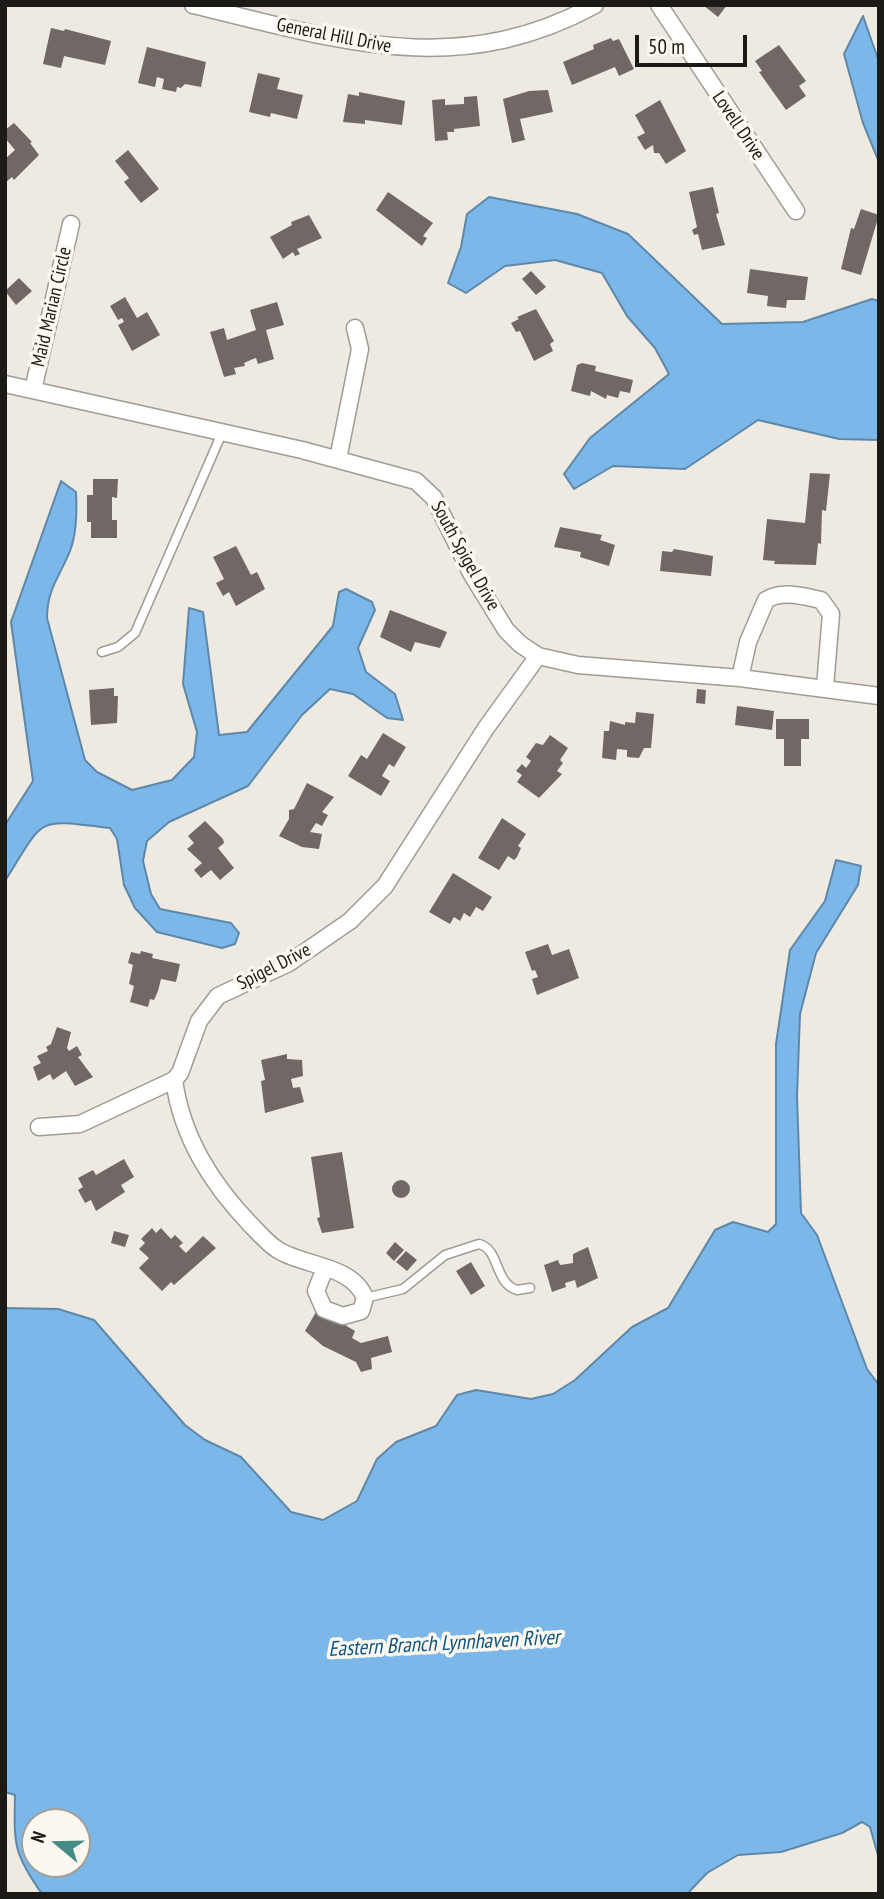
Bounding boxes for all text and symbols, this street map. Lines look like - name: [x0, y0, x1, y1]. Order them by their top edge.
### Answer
- street label: General Hill Drive: [275, 14, 393, 58]
- scale bar: [639, 21, 751, 65]
- text: 50 m: [648, 33, 685, 60]
- street label: Lovell Drive: [707, 87, 769, 165]
- street label: Maid Marian Circle: [27, 245, 77, 369]
- street label: South Spigel Drive: [426, 497, 504, 615]
- street label: Spigel Drive: [233, 939, 315, 995]
- water label: Eastern Branch Lynnhaven River: [328, 1625, 560, 1663]
- north arrow: [21, 1808, 91, 1878]
- text: N: [25, 1828, 51, 1846]

